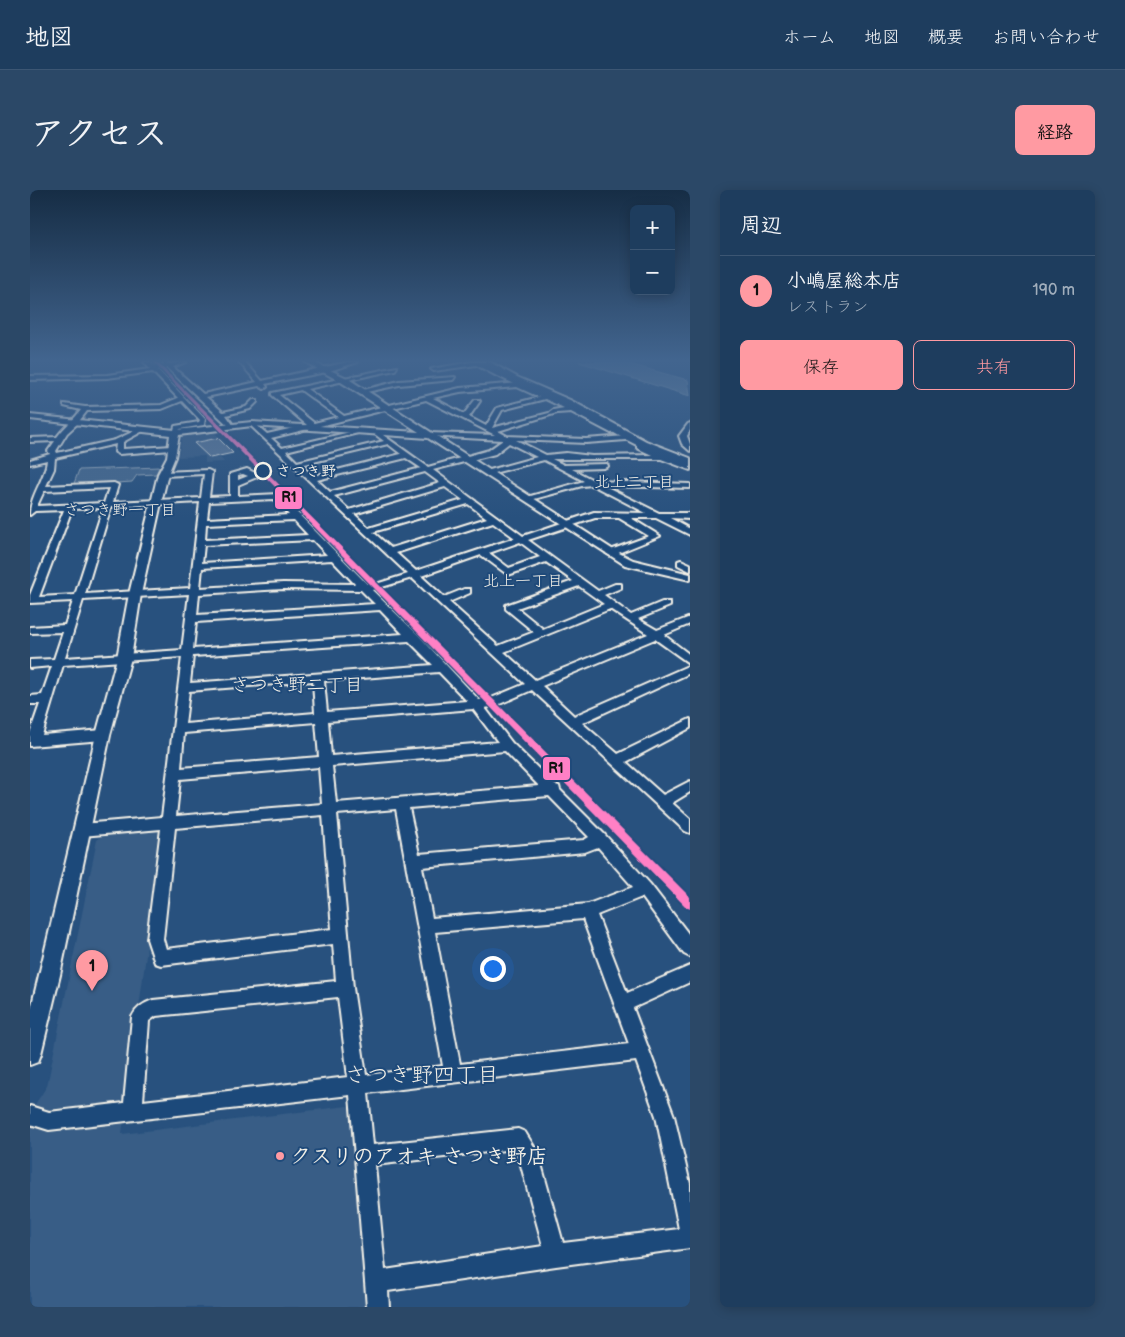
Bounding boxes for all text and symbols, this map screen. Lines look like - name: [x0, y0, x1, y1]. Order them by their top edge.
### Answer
- text: 地図: [25, 23, 73, 52]
- text: ホーム: [783, 27, 836, 48]
- text: 地図: [864, 27, 900, 48]
- text: 概要: [928, 27, 964, 48]
- text: お問い合わせ: [992, 27, 1100, 48]
- button: 経路: [1015, 105, 1095, 155]
- text: アクセス: [30, 113, 168, 156]
- map controls: [630, 205, 675, 295]
- button: +: [630, 205, 675, 250]
- text: 周辺: [740, 213, 782, 238]
- button: −: [630, 250, 675, 295]
- text: 小嶋屋総本店: [787, 270, 901, 293]
- text: 1: [753, 281, 759, 300]
- text: 190 m: [1033, 281, 1075, 300]
- text: レストラン: [787, 298, 868, 317]
- button: 保存: [740, 340, 903, 390]
- button: 共有: [913, 340, 1075, 390]
- marker: さつき野: [254, 462, 272, 480]
- place label: さつき野: [276, 462, 336, 481]
- district label: 北上二丁目: [594, 473, 674, 492]
- line badge: R1: [274, 486, 303, 510]
- text: R1: [281, 489, 297, 506]
- district label: さつき野一丁目: [64, 501, 176, 520]
- district label: 北上一丁目: [483, 572, 563, 591]
- district label: さつき野二丁目: [230, 674, 364, 697]
- line badge: R1: [542, 756, 571, 781]
- text: R1: [548, 760, 564, 777]
- pin: 1: [76, 950, 108, 991]
- your location: [480, 956, 506, 982]
- district label: さつき野四丁目: [345, 1062, 499, 1089]
- place label: クスリのアオキ さつき野店: [290, 1144, 548, 1169]
- marker: クスリのアオキ さつき野店: [274, 1150, 286, 1162]

